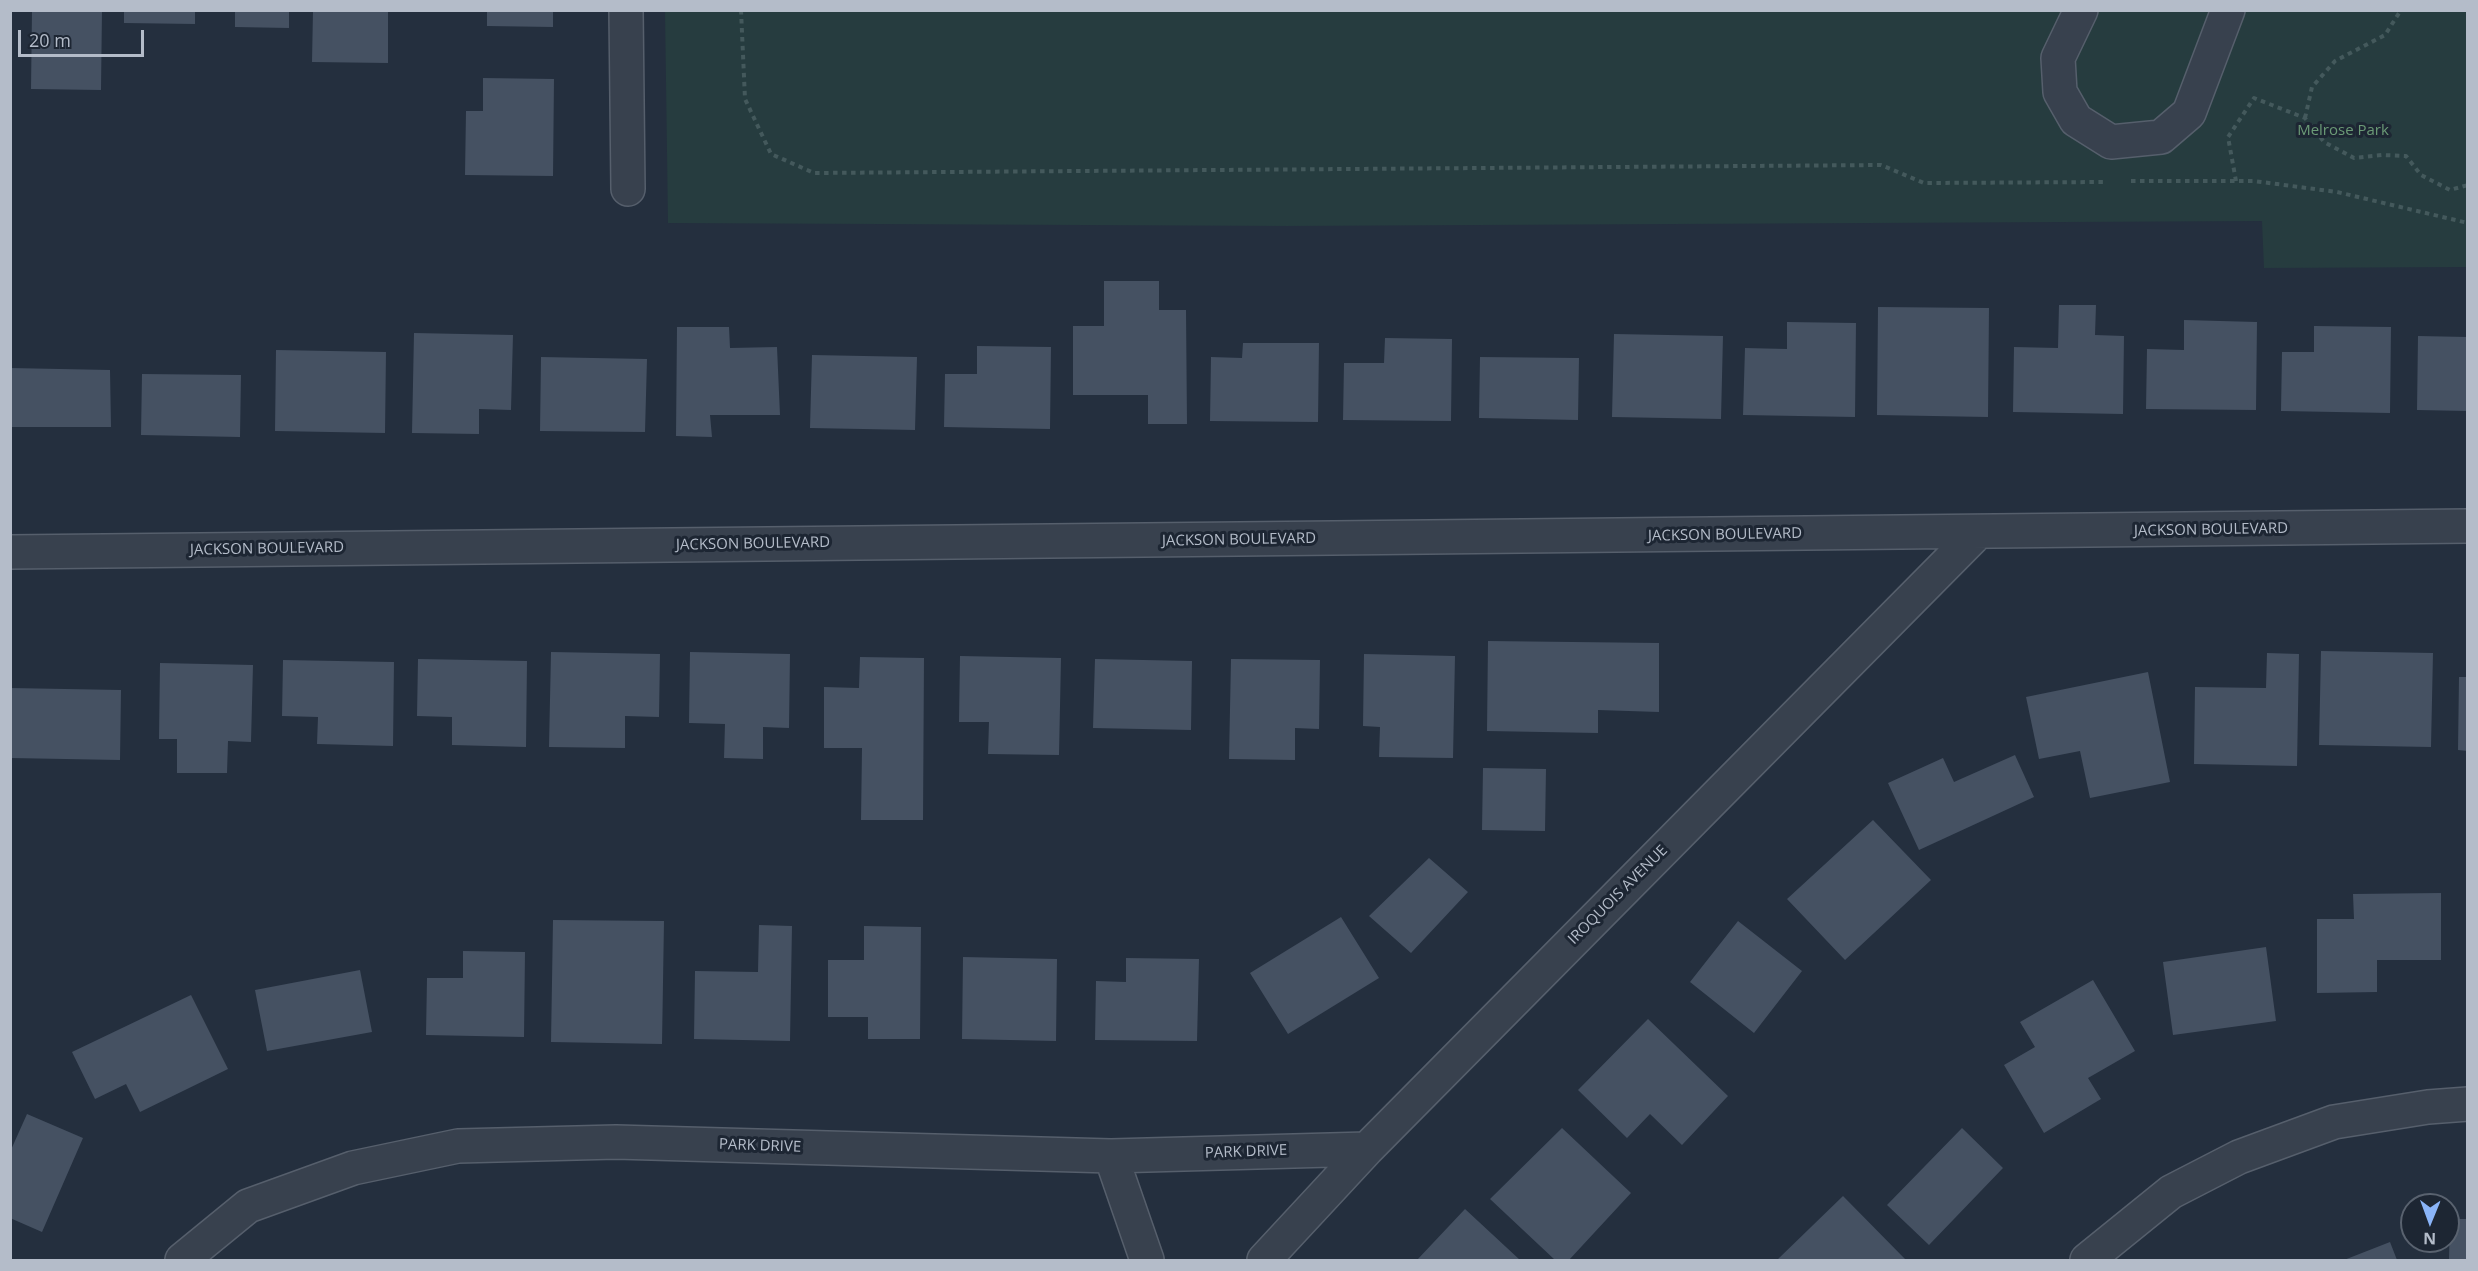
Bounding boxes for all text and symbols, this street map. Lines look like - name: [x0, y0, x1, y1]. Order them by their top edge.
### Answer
- scale bar: [21, 18, 147, 56]
- text: 20 m: [29, 28, 71, 52]
- park label: Melrose Park: [2297, 122, 2389, 140]
- street label: JACKSON BOULEVARD: [2134, 520, 2288, 540]
- street label: JACKSON BOULEVARD: [1648, 525, 1802, 545]
- street label: JACKSON BOULEVARD: [1162, 530, 1316, 550]
- street label: JACKSON BOULEVARD: [676, 534, 830, 554]
- street label: JACKSON BOULEVARD: [190, 539, 344, 559]
- street label: IROQUOIS AVENUE: [1565, 842, 1671, 948]
- street label: PARK DRIVE: [718, 1136, 802, 1156]
- street label: PARK DRIVE: [1204, 1142, 1288, 1162]
- north arrow: [2400, 1193, 2460, 1253]
- text: N: [2423, 1228, 2436, 1250]

